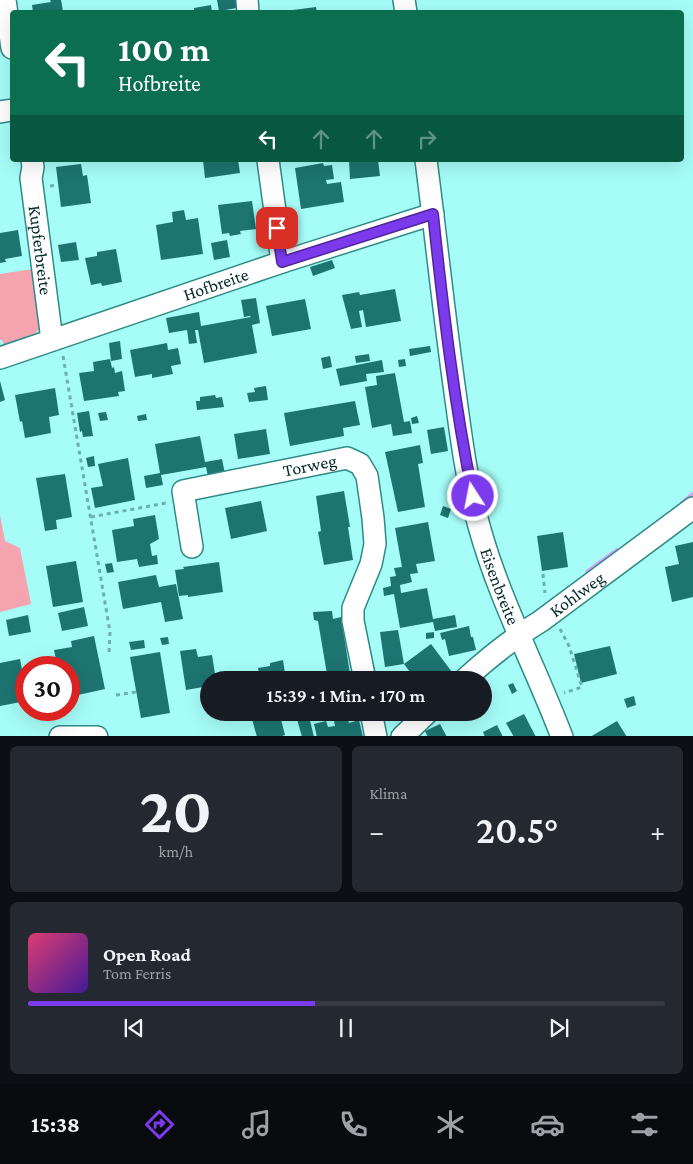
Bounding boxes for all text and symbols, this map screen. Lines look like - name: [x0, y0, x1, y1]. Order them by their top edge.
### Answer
- icon: left: [35, 30, 100, 95]
- text: 100 m: [118, 30, 210, 69]
- text: Hofbreite: [118, 71, 201, 96]
- icon: left: [254, 125, 282, 153]
- icon: ahead: [307, 125, 335, 153]
- icon: ahead: [360, 125, 388, 153]
- icon: right: [413, 125, 441, 153]
- street label: Kupferbreite: [25, 204, 56, 296]
- pin: [256, 207, 298, 249]
- icon: arrive: [263, 214, 291, 242]
- street label: Hofbreite: [181, 264, 251, 305]
- street label: Torweg: [281, 450, 339, 481]
- position arrow: [446, 469, 498, 521]
- street label: Eisenbreite: [476, 545, 524, 628]
- street label: Kohlweg: [546, 567, 609, 621]
- speed limit sign: 30: [15, 656, 80, 721]
- text: 15:39 · 1 Min. · 170 m: [267, 685, 425, 706]
- text: 20: [139, 774, 212, 846]
- text: Klima: [370, 785, 407, 802]
- text: 20.5°: [476, 809, 558, 851]
- text: −: [370, 816, 384, 847]
- text: +: [650, 816, 665, 847]
- text: km/h: [159, 843, 193, 860]
- text: Open Road: [103, 944, 191, 965]
- text: Tom Ferris: [103, 965, 171, 982]
- icon: previous: [120, 1014, 148, 1042]
- icon: pause: [332, 1014, 360, 1042]
- icon: next: [545, 1014, 573, 1042]
- icon: directions: [142, 1107, 177, 1142]
- icon: music: [239, 1107, 274, 1142]
- icon: phone: [336, 1107, 371, 1142]
- icon: climate: [433, 1107, 468, 1142]
- icon: car: [530, 1107, 565, 1142]
- icon: filters: [627, 1107, 662, 1142]
- text: 15:38: [31, 1112, 80, 1137]

